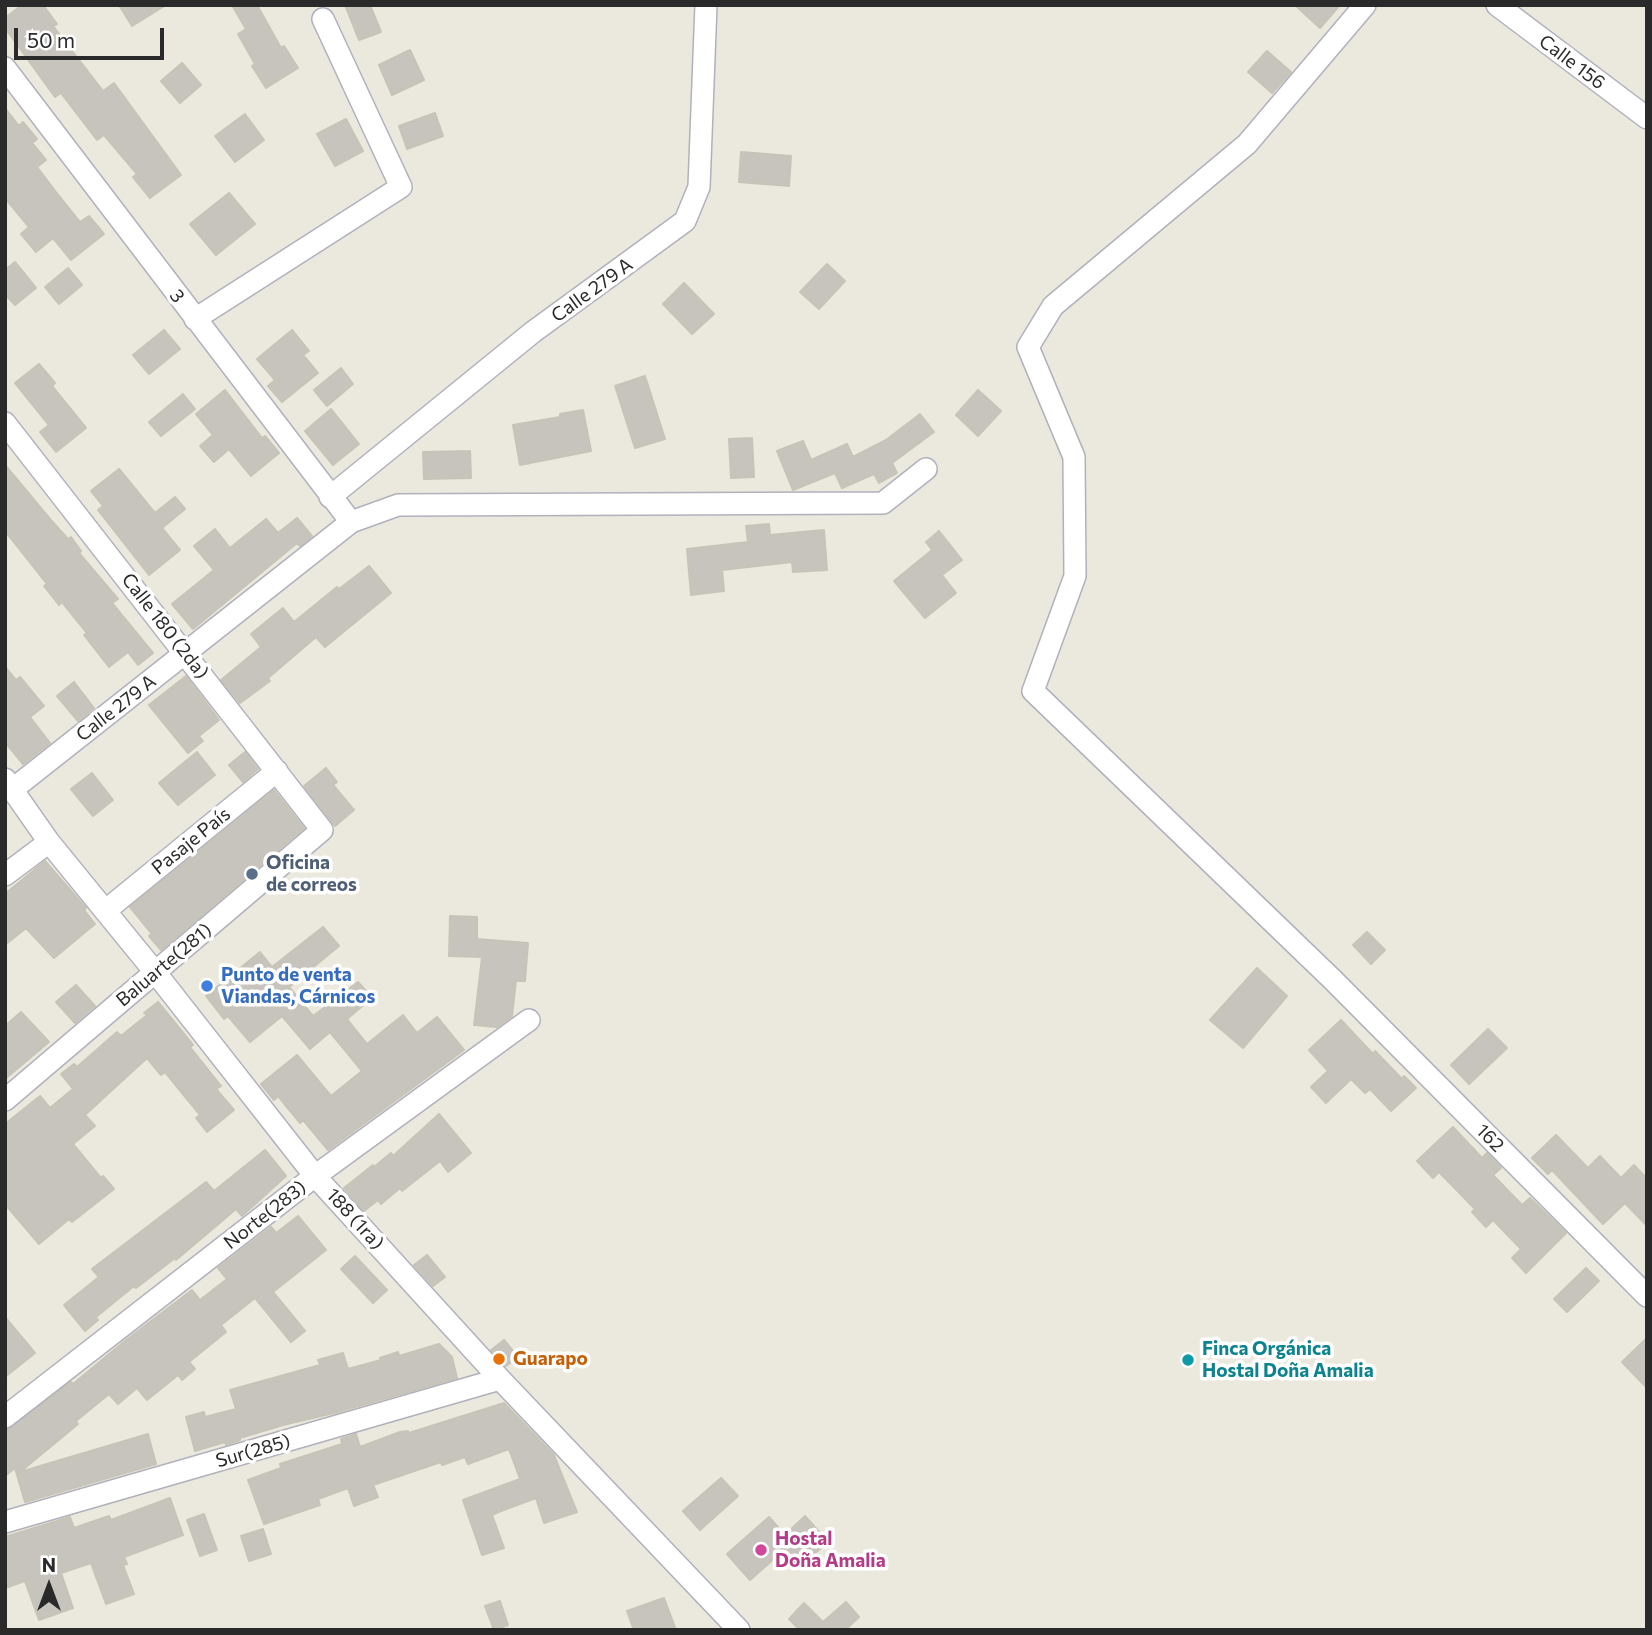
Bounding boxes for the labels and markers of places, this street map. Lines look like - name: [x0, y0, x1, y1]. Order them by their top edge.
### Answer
- place label: Oficina de correos: [266, 852, 357, 896]
- marker: Oficina de correos: [244, 866, 260, 882]
- place label: Punto de venta Viandas, Cárnicos: [221, 964, 375, 1008]
- marker: Punto de venta Viandas, Cárnicos: [199, 978, 215, 994]
- place label: Finca Orgánica Hostal Doña Amalia: [1202, 1338, 1374, 1382]
- place label: Guarapo: [513, 1348, 588, 1370]
- marker: Guarapo: [491, 1351, 507, 1367]
- marker: Finca Orgánica Hostal Doña Amalia: [1180, 1352, 1196, 1368]
- place label: Hostal Doña Amalia: [775, 1528, 886, 1572]
- marker: Hostal Doña Amalia: [753, 1542, 769, 1558]

